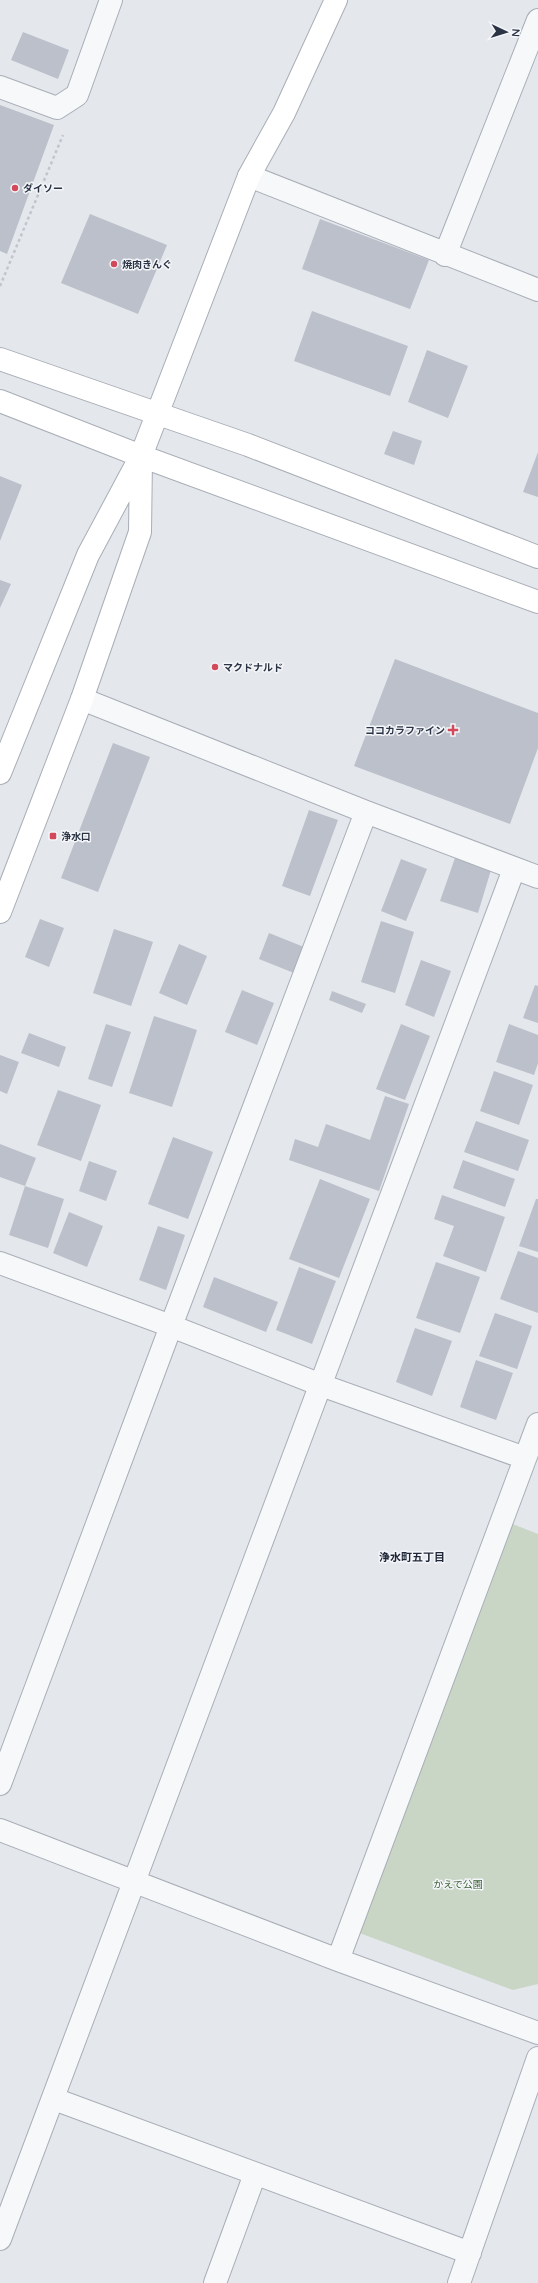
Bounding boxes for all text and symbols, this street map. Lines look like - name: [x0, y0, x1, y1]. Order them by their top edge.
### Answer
- north arrow: [486, 12, 526, 52]
- text: N: [509, 28, 523, 37]
- place label: ダイソー: [23, 182, 63, 195]
- marker: ダイソー: [10, 183, 20, 193]
- place label: 焼肉きんぐ: [122, 258, 172, 271]
- marker: 焼肉きんぐ: [109, 259, 119, 269]
- place label: マクドナルド: [223, 661, 283, 674]
- marker: マクドナルド: [210, 662, 220, 672]
- place label: ココカラファイン: [365, 724, 445, 737]
- marker: ココカラファイン: [448, 725, 458, 735]
- place label: 浄水口: [61, 830, 91, 843]
- marker: 浄水口: [48, 831, 58, 841]
- district label: 浄水町五丁目: [379, 1550, 445, 1564]
- park label: かえで公園: [433, 1878, 483, 1891]

